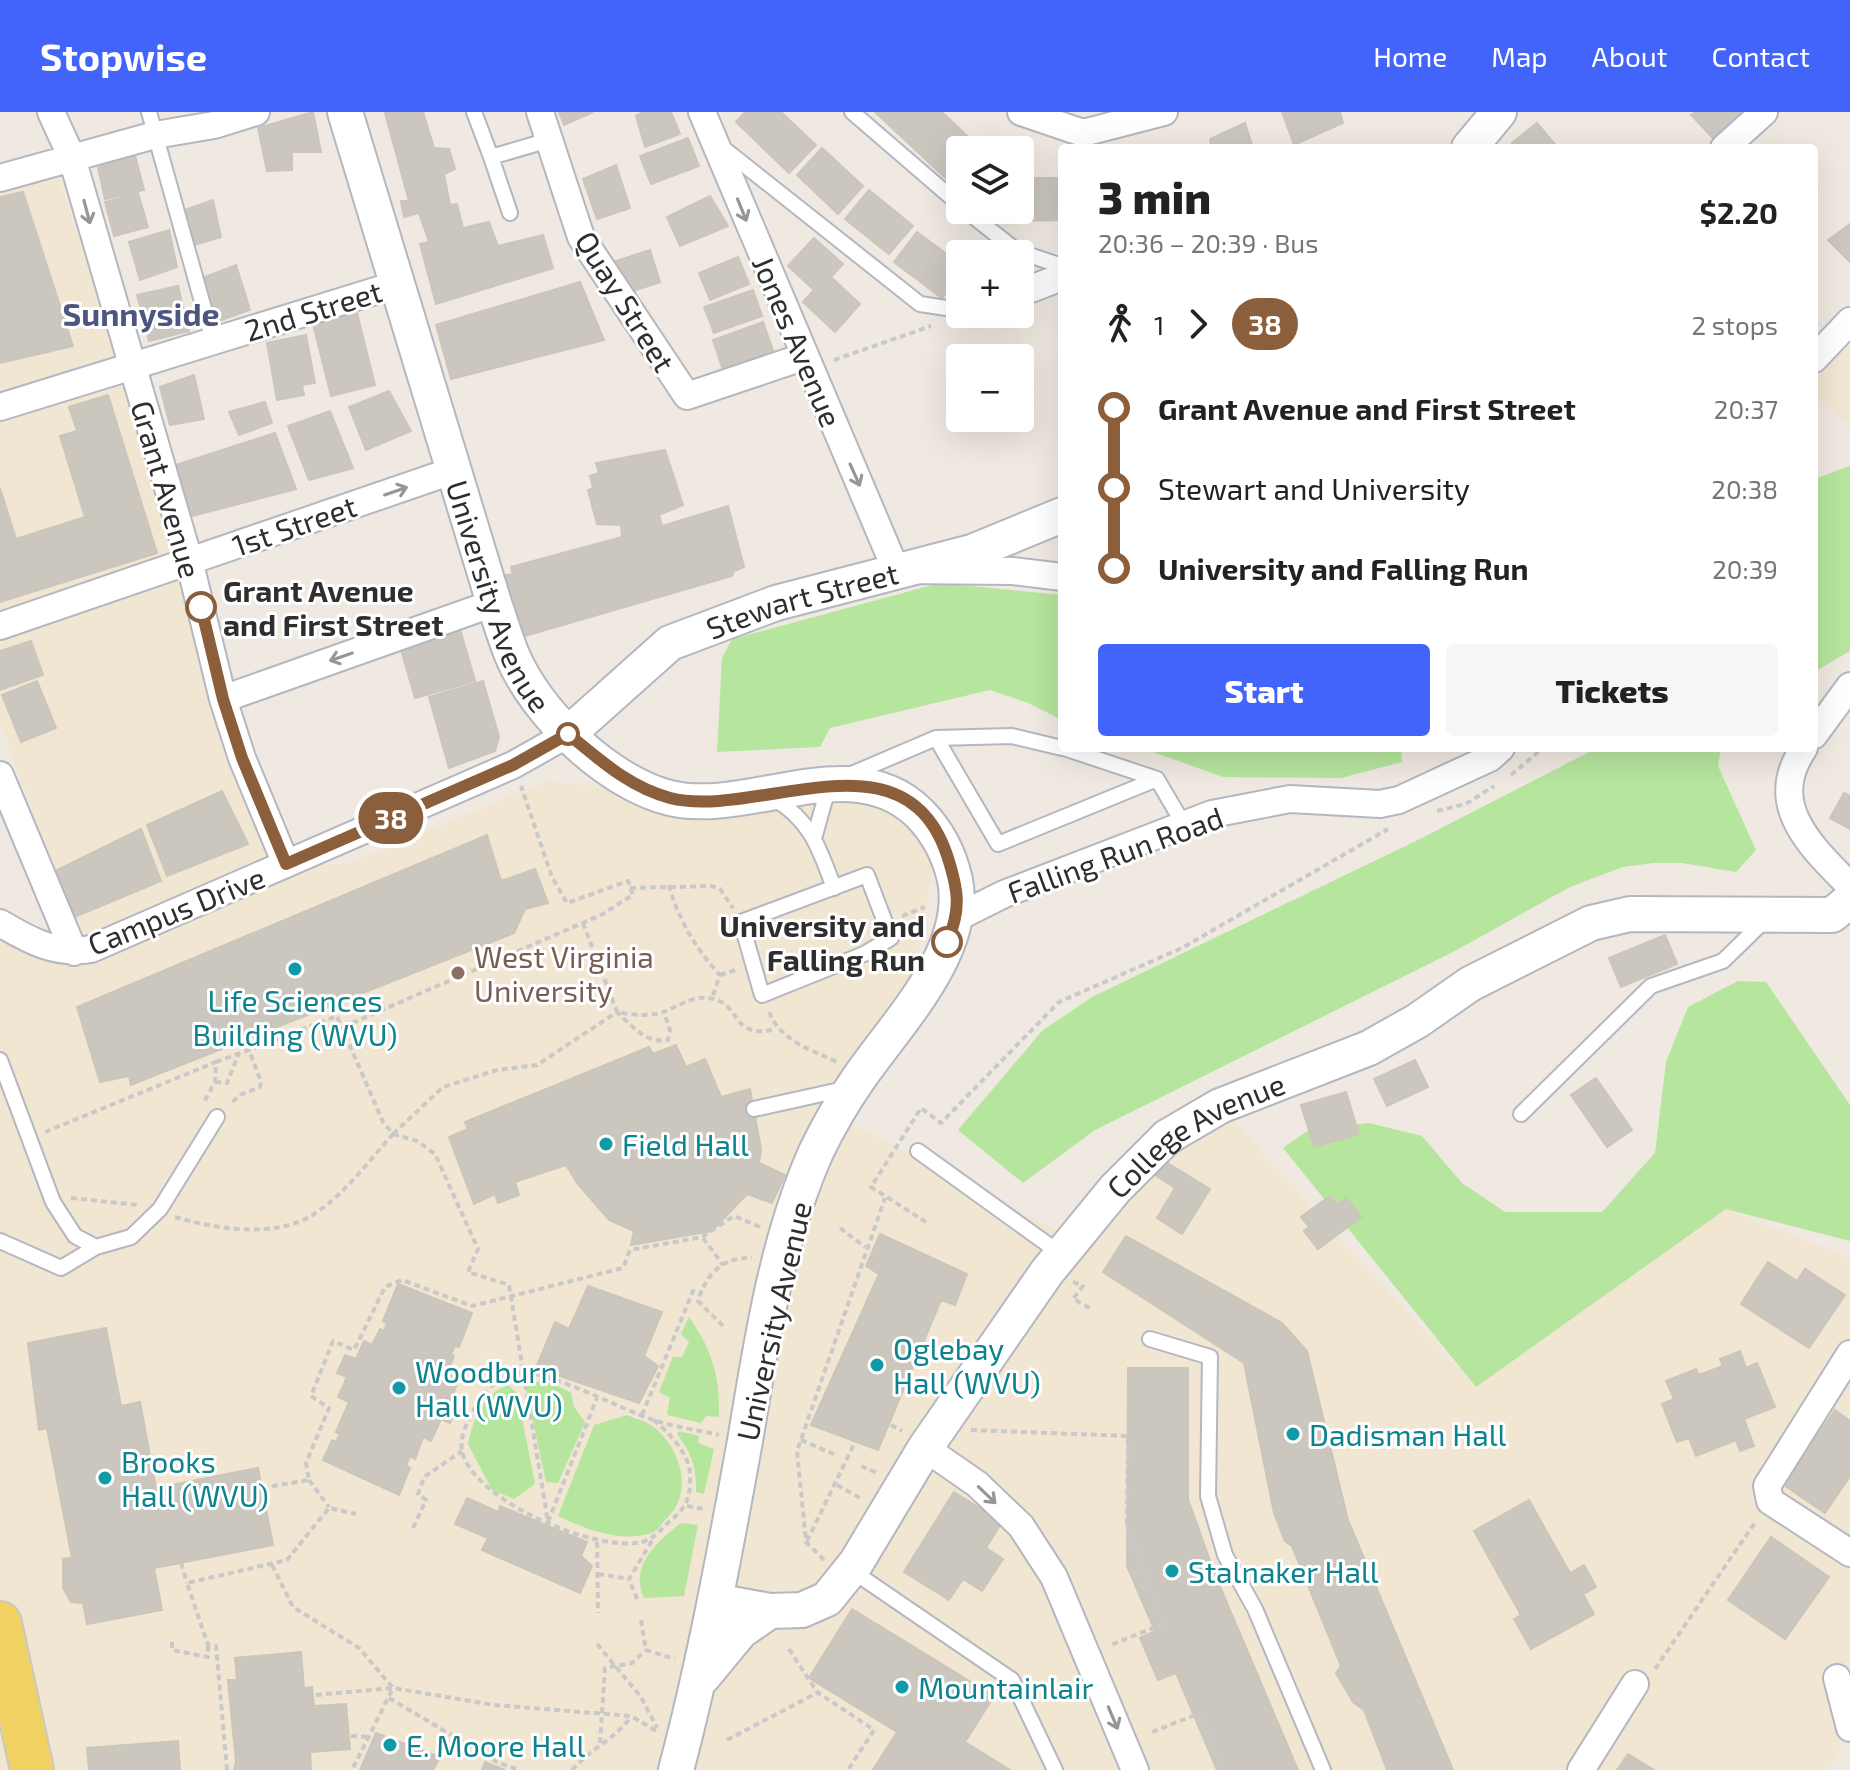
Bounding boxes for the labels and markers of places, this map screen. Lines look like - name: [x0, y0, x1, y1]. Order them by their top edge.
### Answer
- place label: Grant Avenue and First Street: [223, 572, 444, 642]
- marker: Grant Avenue and First Street: [186, 592, 216, 622]
- unlabelled marker: [557, 723, 579, 745]
- place label: University and Falling Run: [719, 907, 925, 977]
- marker: University and Falling Run: [932, 927, 962, 957]
- place label: West Virginia University: [474, 938, 654, 1008]
- marker: Life Sciences Building (WVU): [286, 960, 304, 978]
- marker: West Virginia University: [449, 964, 467, 982]
- place label: Life Sciences Building (WVU): [192, 982, 398, 1052]
- place label: Field Hall: [622, 1126, 749, 1162]
- marker: Field Hall: [597, 1135, 615, 1153]
- place label: Oglebay Hall (WVU): [893, 1330, 1041, 1400]
- place label: Woodburn Hall (WVU): [415, 1353, 563, 1423]
- marker: Oglebay Hall (WVU): [868, 1356, 886, 1374]
- marker: Woodburn Hall (WVU): [390, 1379, 408, 1397]
- place label: Dadisman Hall: [1309, 1416, 1507, 1452]
- marker: Dadisman Hall: [1284, 1425, 1302, 1443]
- place label: Brooks Hall (WVU): [121, 1443, 269, 1513]
- marker: Brooks Hall (WVU): [96, 1469, 114, 1487]
- place label: Stalnaker Hall: [1188, 1553, 1379, 1589]
- marker: Stalnaker Hall: [1163, 1562, 1181, 1580]
- place label: Mountainlair: [918, 1669, 1094, 1705]
- marker: Mountainlair: [893, 1678, 911, 1696]
- place label: E. Moore Hall: [406, 1727, 586, 1763]
- marker: E. Moore Hall: [381, 1736, 399, 1754]

